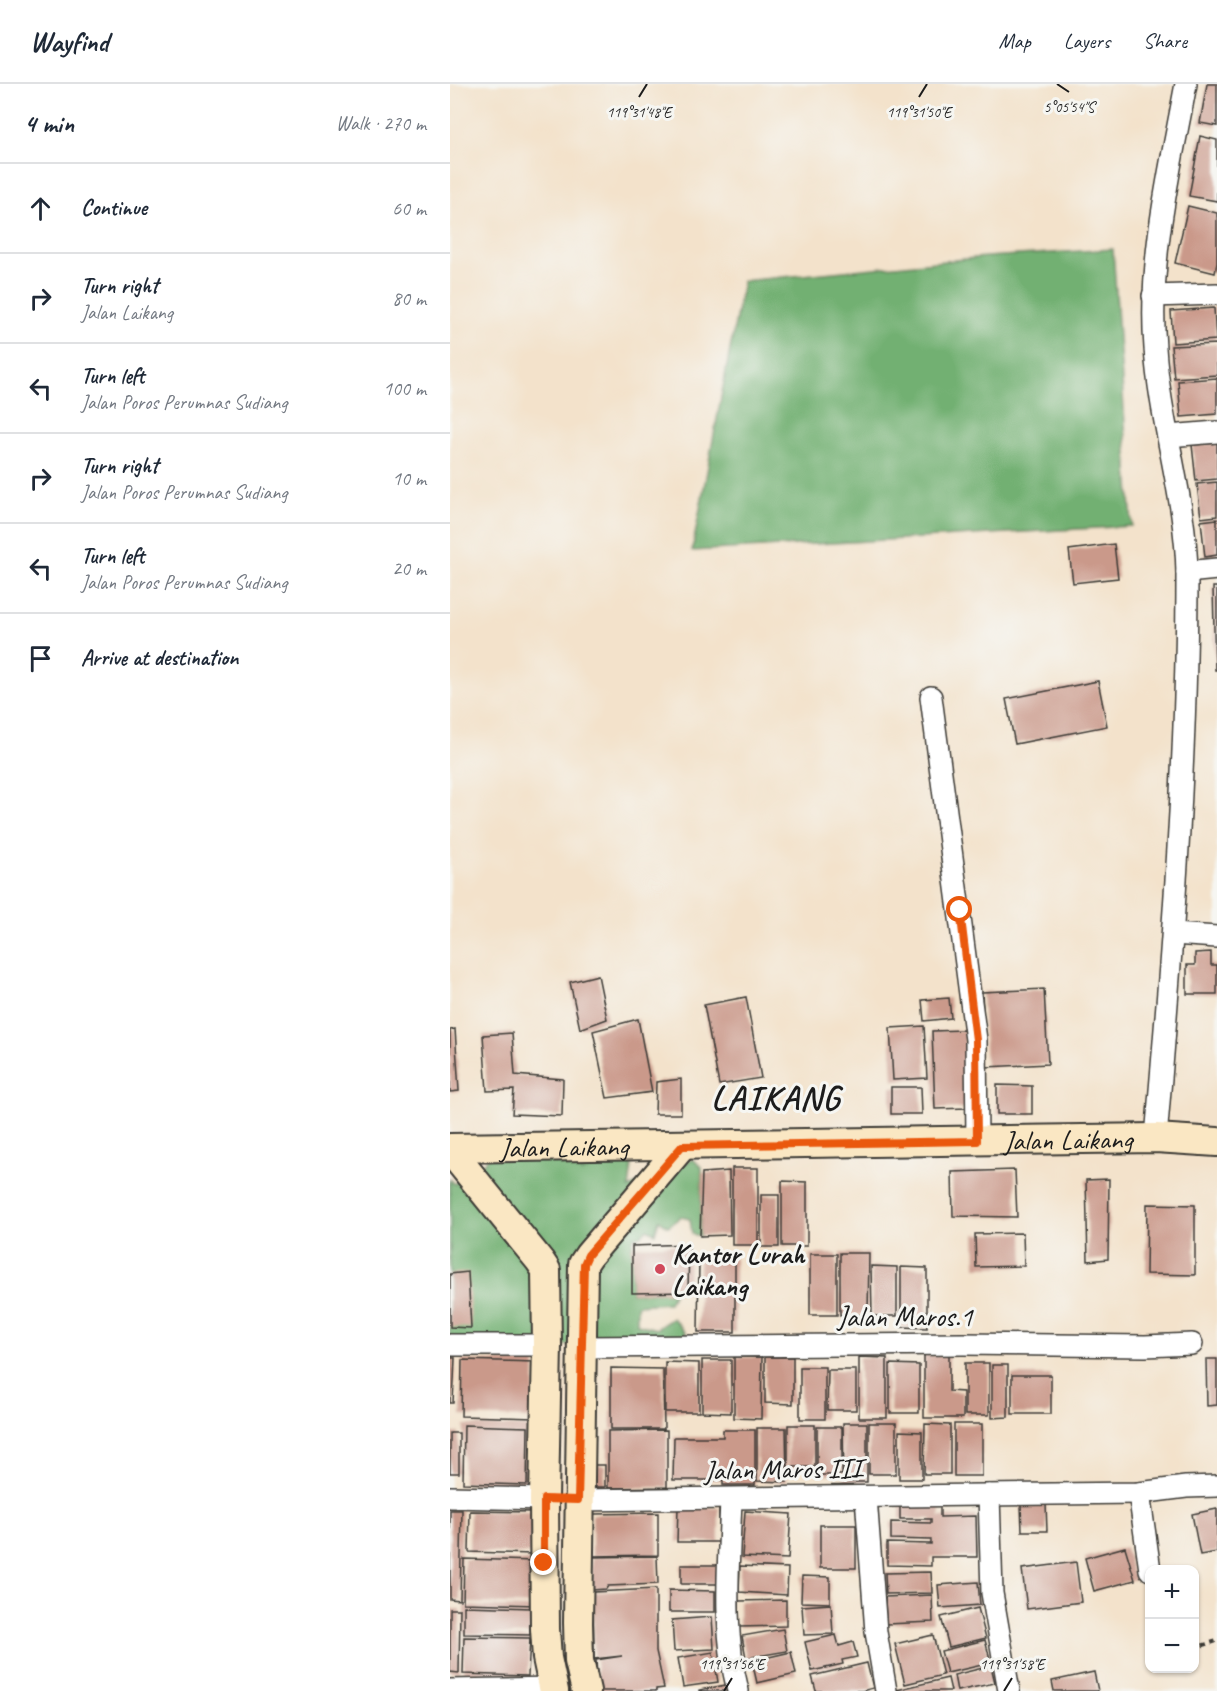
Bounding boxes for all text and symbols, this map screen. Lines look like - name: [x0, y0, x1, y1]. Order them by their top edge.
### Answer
- text: Wayfind: [30, 24, 109, 59]
- text: Map: [998, 28, 1031, 54]
- text: Layers: [1064, 28, 1110, 54]
- text: Share: [1143, 28, 1187, 54]
- text: 5°05'54"S: [1044, 98, 1097, 117]
- text: 119°31'48"E: [607, 103, 673, 122]
- text: 119°31'50"E: [887, 103, 953, 122]
- text: 4 min: [24, 107, 74, 140]
- text: Walk · 270 m: [336, 111, 426, 136]
- icon: ahead: [24, 192, 57, 225]
- text: Continue: [81, 194, 147, 222]
- text: 60 m: [392, 196, 426, 221]
- text: Turn right: [81, 272, 158, 300]
- icon: right: [24, 282, 57, 315]
- text: 80 m: [392, 286, 426, 311]
- text: Jalan Laikang: [81, 300, 173, 325]
- text: Turn left: [81, 362, 145, 390]
- icon: left: [24, 372, 57, 405]
- text: 100 m: [383, 376, 426, 401]
- text: Jalan Poros Perumnas Sudiang: [81, 390, 287, 415]
- text: Turn right: [81, 452, 158, 480]
- icon: right: [24, 462, 57, 495]
- text: 10 m: [392, 466, 426, 491]
- text: Jalan Poros Perumnas Sudiang: [81, 480, 287, 505]
- text: Turn left: [81, 542, 145, 570]
- icon: left: [24, 552, 57, 585]
- text: 20 m: [392, 556, 426, 581]
- text: Jalan Poros Perumnas Sudiang: [81, 570, 287, 595]
- icon: arrive: [24, 642, 57, 675]
- text: Arrive at destination: [81, 644, 238, 672]
- route start: [946, 896, 972, 922]
- district label: LAIKANG: [711, 1076, 843, 1119]
- street label: Jalan Laikang: [1001, 1121, 1135, 1158]
- street label: Jalan Laikang: [497, 1128, 631, 1165]
- place label: Kantor Lurah Laikang: [672, 1236, 805, 1303]
- marker: Kantor Lurah Laikang: [653, 1262, 667, 1276]
- street label: Jalan Maros.1: [835, 1299, 974, 1334]
- street label: Jalan Maros III: [702, 1450, 868, 1488]
- route end: [530, 1549, 556, 1575]
- map controls: [1145, 1565, 1199, 1673]
- button: +: [1145, 1565, 1199, 1619]
- button: −: [1145, 1619, 1199, 1673]
- text: 119°31'56"E: [700, 1655, 766, 1674]
- text: 119°31'58"E: [980, 1655, 1046, 1674]

